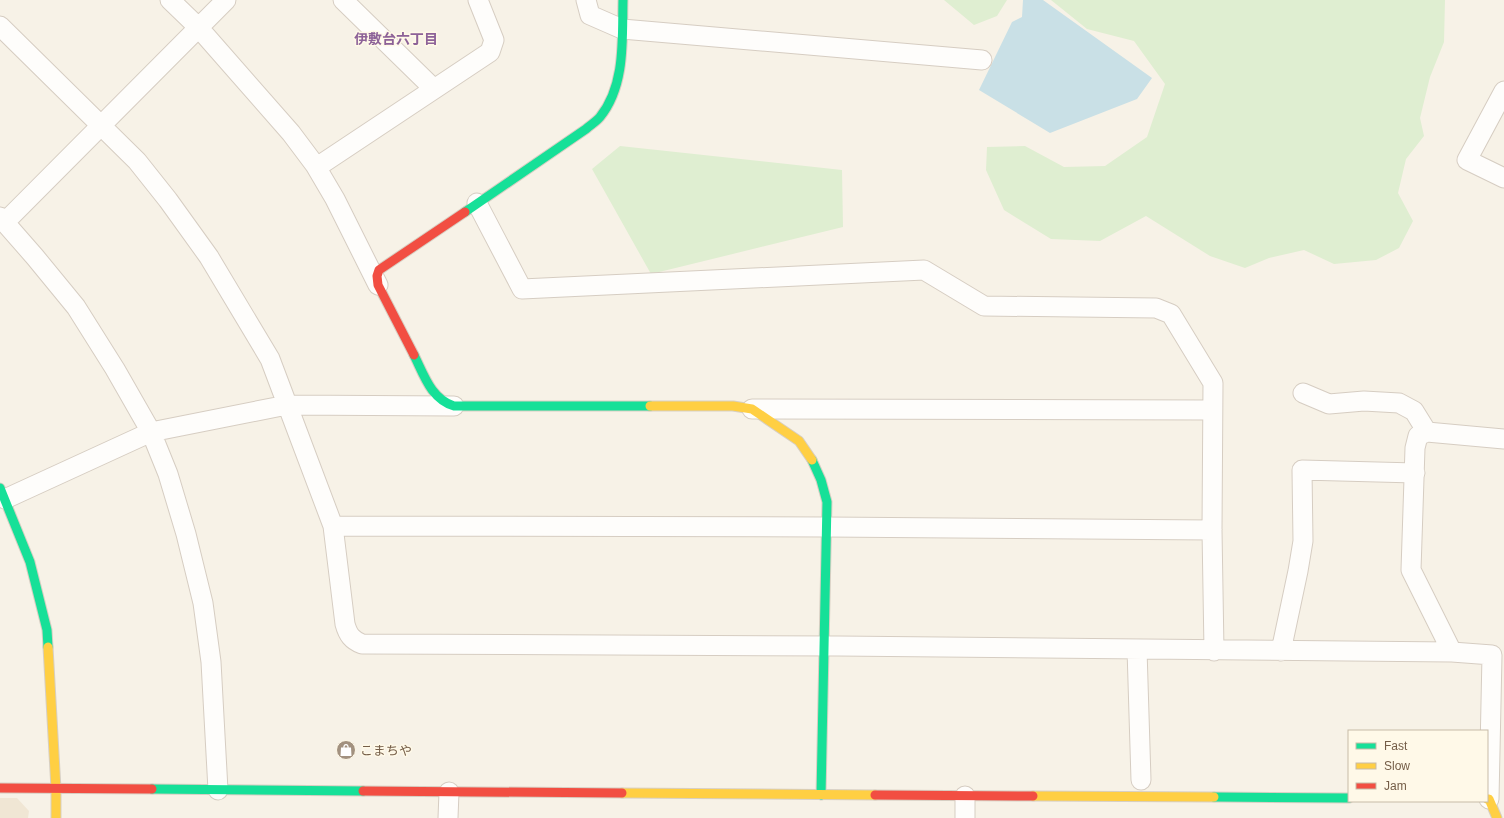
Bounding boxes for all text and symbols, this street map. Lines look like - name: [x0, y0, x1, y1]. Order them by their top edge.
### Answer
- district label: 伊敷台六丁目: [354, 31, 438, 47]
- legend: [1348, 730, 1488, 802]
- shop icon: こまちや: [335, 739, 357, 761]
- text: Fast: [1384, 739, 1408, 753]
- place label: こまちや: [360, 743, 412, 758]
- text: Slow: [1384, 759, 1410, 773]
- text: Jam: [1384, 779, 1407, 793]

